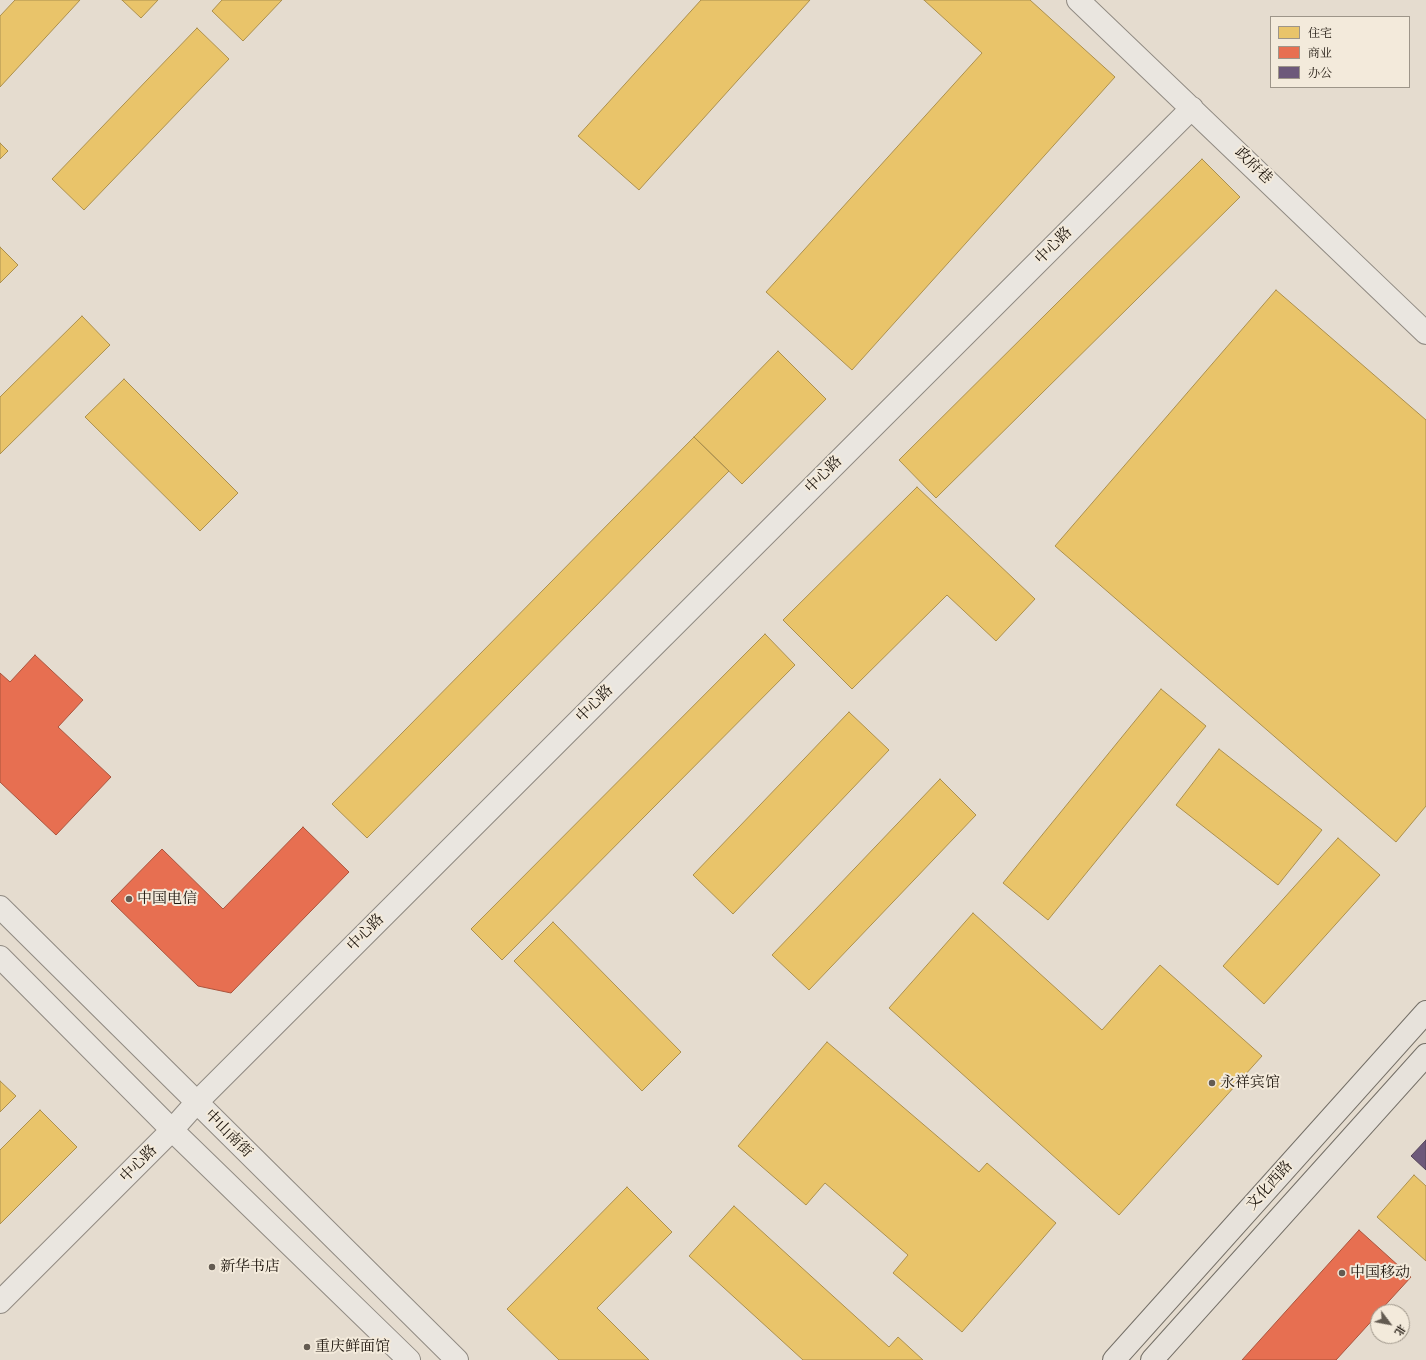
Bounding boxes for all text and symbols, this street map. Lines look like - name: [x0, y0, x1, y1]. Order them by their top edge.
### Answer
- legend: [1270, 16, 1410, 88]
- text: 住宅: [1308, 26, 1332, 41]
- text: 商业: [1308, 46, 1332, 61]
- text: 办公: [1308, 66, 1332, 81]
- street label: 政府巷: [1231, 144, 1275, 188]
- street label: 中心路: [1032, 224, 1076, 268]
- street label: 中心路: [802, 453, 846, 497]
- street label: 中心路: [573, 682, 617, 726]
- place label: 中国电信: [137, 890, 197, 908]
- marker: 中国电信: [124, 894, 134, 904]
- street label: 中心路: [344, 911, 388, 955]
- place label: 永祥宾馆: [1220, 1074, 1280, 1092]
- marker: 永祥宾馆: [1207, 1078, 1217, 1088]
- street label: 中山南街: [200, 1106, 256, 1162]
- street label: 中心路: [117, 1142, 161, 1186]
- street label: 文化西路: [1243, 1158, 1297, 1214]
- place label: 新华书店: [220, 1258, 280, 1276]
- marker: 新华书店: [207, 1262, 217, 1272]
- place label: 中国移动: [1350, 1264, 1410, 1282]
- marker: 中国移动: [1337, 1268, 1347, 1278]
- north arrow: [1370, 1304, 1410, 1344]
- text: 北: [1390, 1321, 1408, 1338]
- place label: 重庆鲜面馆: [315, 1338, 390, 1356]
- marker: 重庆鲜面馆: [302, 1342, 312, 1352]

